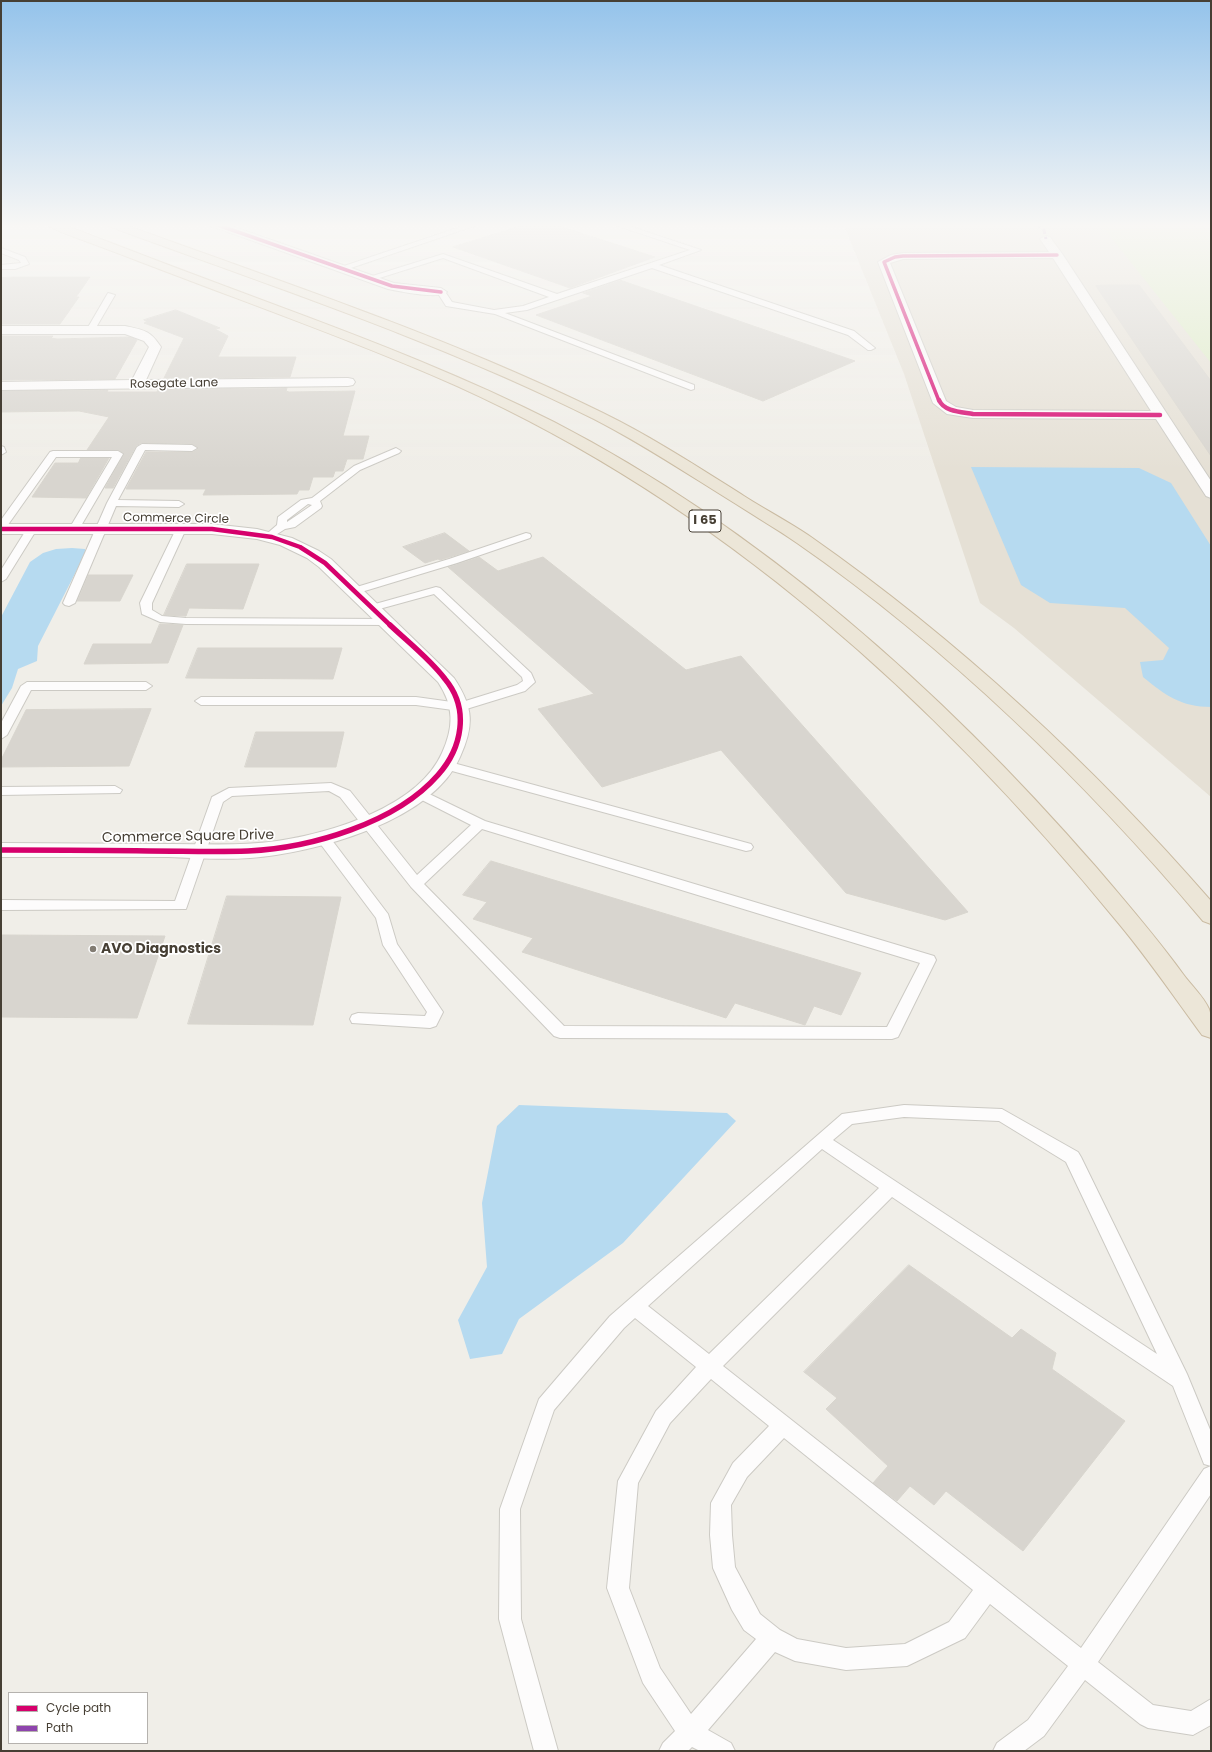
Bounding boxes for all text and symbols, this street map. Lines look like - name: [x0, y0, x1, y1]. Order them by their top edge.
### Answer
- street label: Rosegate Lane: [130, 376, 218, 392]
- road number: I 65: [689, 510, 721, 532]
- street label: Commerce Circle: [123, 511, 229, 527]
- street label: Commerce Square Drive: [102, 827, 274, 847]
- place label: AVO Diagnostics: [101, 941, 221, 957]
- marker: AVO Diagnostics: [88, 944, 98, 954]
- legend: [8, 1692, 148, 1744]
- text: Cycle path: [46, 1699, 111, 1716]
- text: Path: [46, 1719, 73, 1736]

